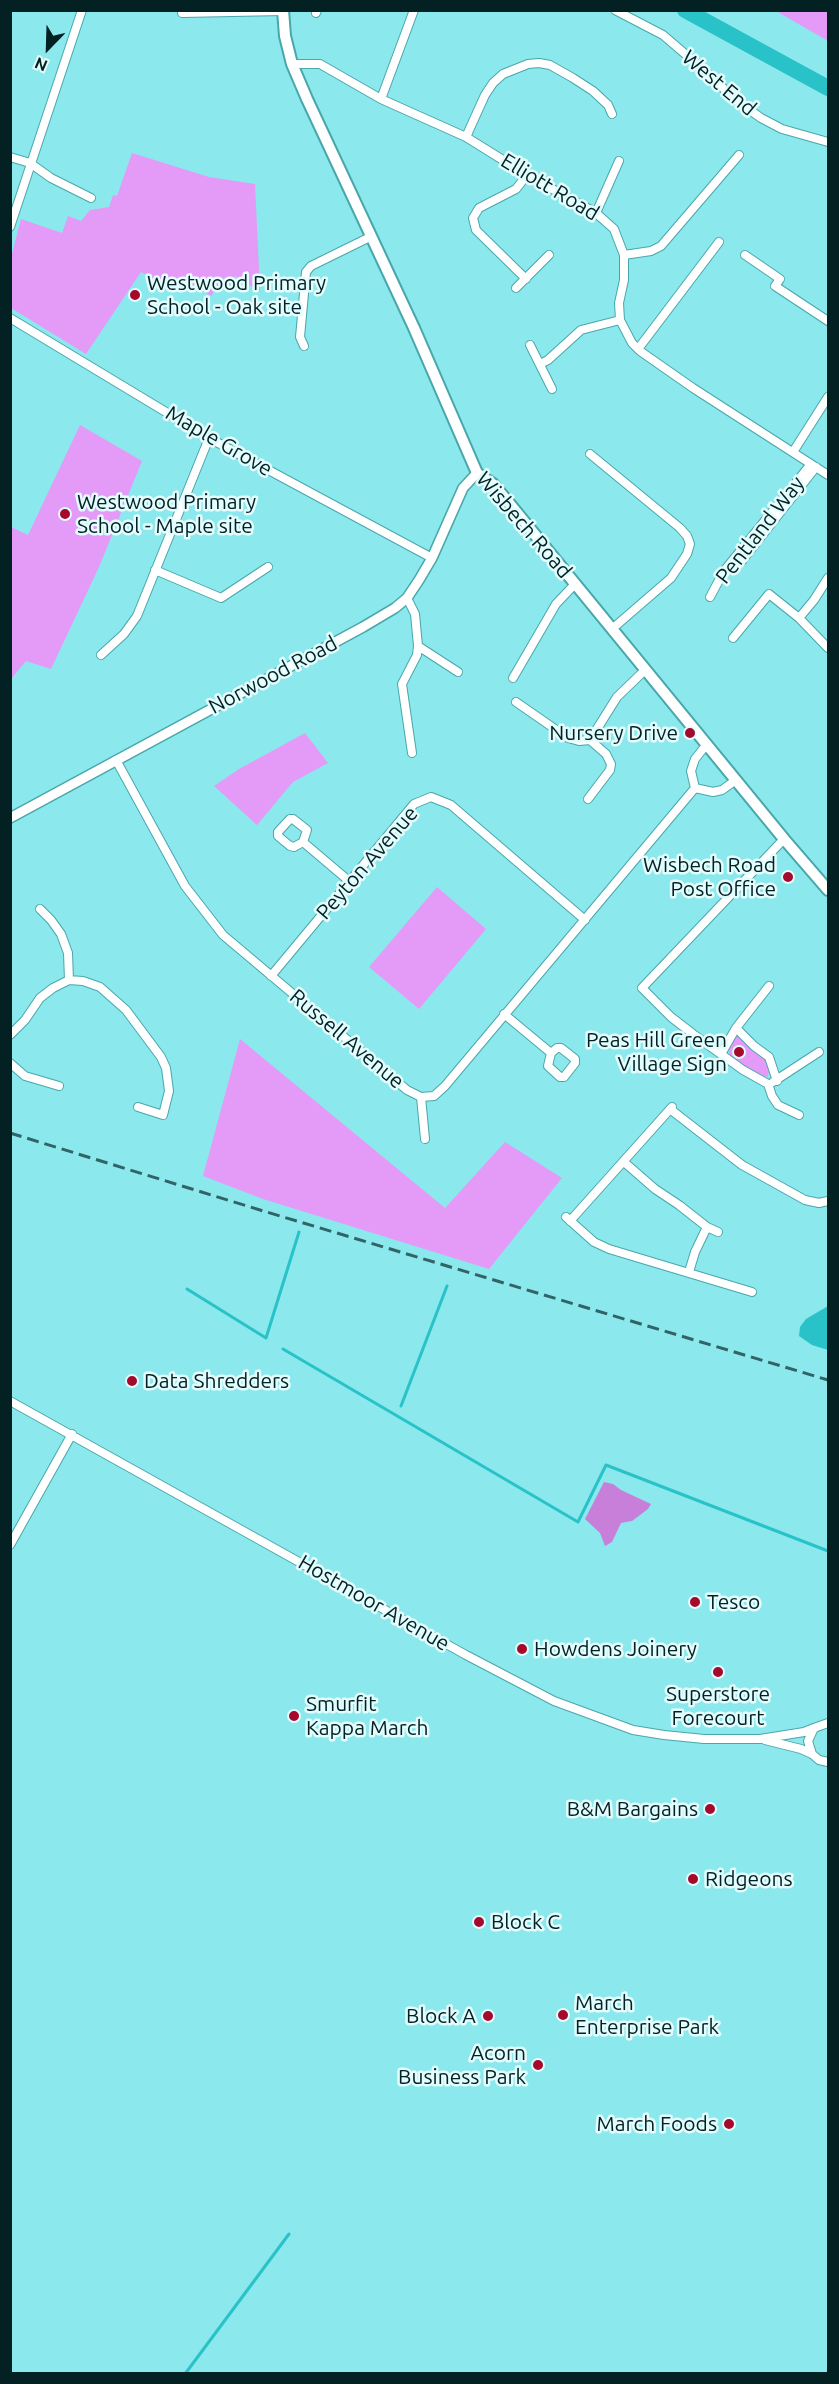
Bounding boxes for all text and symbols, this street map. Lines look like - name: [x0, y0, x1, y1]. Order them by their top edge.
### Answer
- north arrow: [18, 18, 78, 78]
- street label: West End: [677, 45, 761, 121]
- text: N: [32, 54, 50, 75]
- street label: Elliott Road: [496, 148, 604, 226]
- place label: Westwood Primary School - Oak site: [147, 270, 326, 320]
- marker: Westwood Primary School - Oak site: [128, 288, 142, 302]
- street label: Maple Grove: [161, 400, 277, 482]
- street label: Wisbech Road: [471, 467, 577, 583]
- street label: Pentland Way: [710, 471, 810, 589]
- place label: Westwood Primary School - Maple site: [77, 489, 256, 539]
- marker: Westwood Primary School - Maple site: [58, 507, 72, 521]
- street label: Norwood Road: [204, 631, 342, 719]
- place label: Nursery Drive: [549, 720, 678, 746]
- marker: Nursery Drive: [683, 726, 697, 740]
- street label: Peyton Avenue: [311, 801, 423, 925]
- place label: Wisbech Road Post Office: [643, 852, 776, 902]
- marker: Wisbech Road Post Office: [781, 870, 795, 884]
- street label: Russell Avenue: [285, 984, 409, 1094]
- place label: Peas Hill Green Village Sign: [586, 1027, 727, 1077]
- marker: Peas Hill Green Village Sign: [732, 1045, 746, 1059]
- place label: Data Shredders: [144, 1368, 289, 1394]
- marker: Data Shredders: [125, 1374, 139, 1388]
- street label: Hostmoor Avenue: [294, 1549, 454, 1657]
- place label: Tesco: [707, 1589, 760, 1615]
- marker: Tesco: [688, 1595, 702, 1609]
- place label: Howdens Joinery: [534, 1636, 697, 1662]
- marker: Howdens Joinery: [515, 1642, 529, 1656]
- marker: Superstore Forecourt: [711, 1665, 725, 1679]
- place label: Superstore Forecourt: [666, 1681, 770, 1731]
- place label: Smurfit Kappa March: [306, 1691, 428, 1741]
- marker: Smurfit Kappa March: [287, 1709, 301, 1723]
- place label: B&M Bargains: [567, 1796, 698, 1822]
- marker: B&M Bargains: [703, 1802, 717, 1816]
- place label: Ridgeons: [705, 1866, 793, 1892]
- marker: Ridgeons: [686, 1872, 700, 1886]
- place label: Block C: [491, 1909, 560, 1935]
- marker: Block C: [472, 1915, 486, 1929]
- place label: March Enterprise Park: [575, 1990, 719, 2040]
- place label: Block A: [406, 2003, 476, 2029]
- marker: March Enterprise Park: [556, 2008, 570, 2022]
- marker: Block A: [481, 2009, 495, 2023]
- place label: Acorn Business Park: [398, 2040, 526, 2090]
- marker: Acorn Business Park: [531, 2058, 545, 2072]
- place label: March Foods: [596, 2111, 717, 2137]
- marker: March Foods: [722, 2117, 736, 2131]

